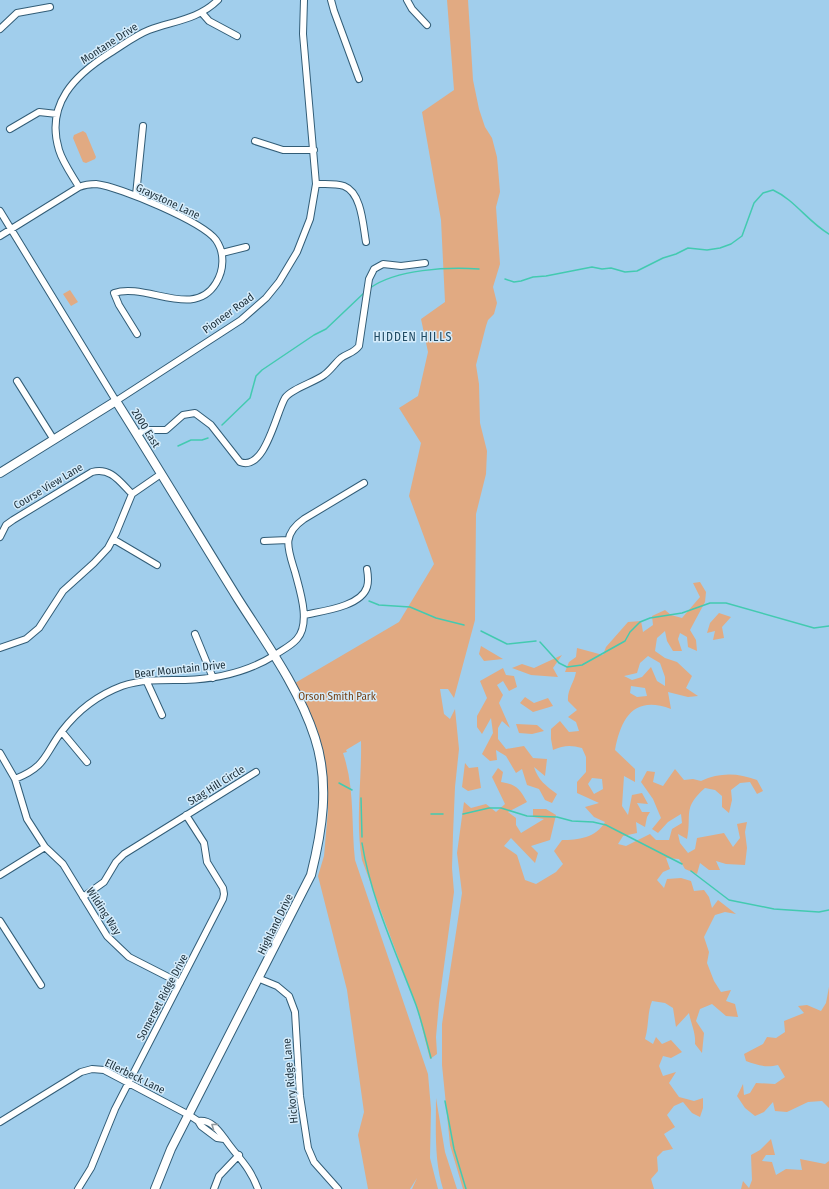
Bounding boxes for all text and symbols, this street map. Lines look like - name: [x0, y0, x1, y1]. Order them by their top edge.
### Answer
- street label: Montane Drive: [78, 20, 140, 67]
- street label: Graystone Lane: [134, 181, 202, 222]
- street label: Pioneer Road: [200, 290, 256, 336]
- district label: HIDDEN HILLS: [374, 330, 452, 344]
- street label: 2000 East: [129, 406, 163, 450]
- street label: Course View Lane: [11, 461, 85, 512]
- street label: Bear Mountain Drive: [134, 658, 226, 681]
- park label: Orson Smith Park: [298, 690, 377, 703]
- street label: Stag Hill Circle: [185, 763, 247, 808]
- street label: Wilding Way: [83, 885, 124, 938]
- street label: Highland Drive: [255, 892, 296, 957]
- street label: Somerset Ridge Drive: [134, 952, 191, 1043]
- street label: Hickory Ridge Lane: [280, 1038, 301, 1124]
- street label: Ellerbeck Lane: [103, 1056, 167, 1097]
- one-way arrow: [211, 1124, 218, 1131]

